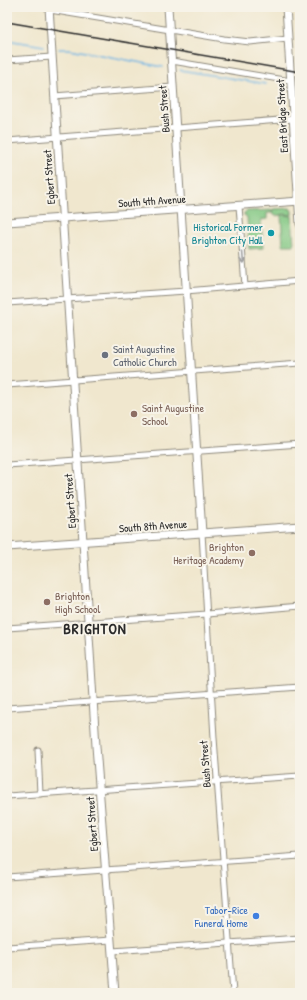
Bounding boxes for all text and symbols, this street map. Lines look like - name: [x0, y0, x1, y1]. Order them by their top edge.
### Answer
- street label: East Bridge Street: [273, 79, 291, 153]
- street label: Bush Street: [155, 85, 173, 133]
- street label: Egbert Street: [40, 149, 58, 205]
- street label: South 4th Avenue: [118, 192, 187, 210]
- place label: Historical Former Brighton City Hall: [192, 220, 264, 247]
- marker: Historical Former Brighton City Hall: [266, 228, 276, 238]
- one-way arrow: [239, 251, 246, 264]
- place label: Saint Augustine Catholic Church: [113, 342, 177, 369]
- marker: Saint Augustine Catholic Church: [100, 350, 110, 360]
- place label: Saint Augustine School: [142, 401, 205, 428]
- marker: Saint Augustine School: [129, 409, 139, 419]
- street label: Egbert Street: [61, 473, 79, 529]
- street label: South 8th Avenue: [118, 517, 188, 535]
- place label: Brighton Heritage Academy: [173, 540, 244, 567]
- marker: Brighton Heritage Academy: [247, 548, 257, 558]
- place label: Brighton High School: [55, 589, 100, 616]
- marker: Brighton High School: [42, 597, 52, 607]
- district label: BRIGHTON: [63, 618, 127, 639]
- street label: Bush Street: [196, 740, 214, 788]
- street label: Egbert Street: [83, 796, 101, 852]
- place label: Tabor-Rice Funeral Home: [194, 903, 249, 930]
- marker: Tabor-Rice Funeral Home: [251, 911, 261, 921]

